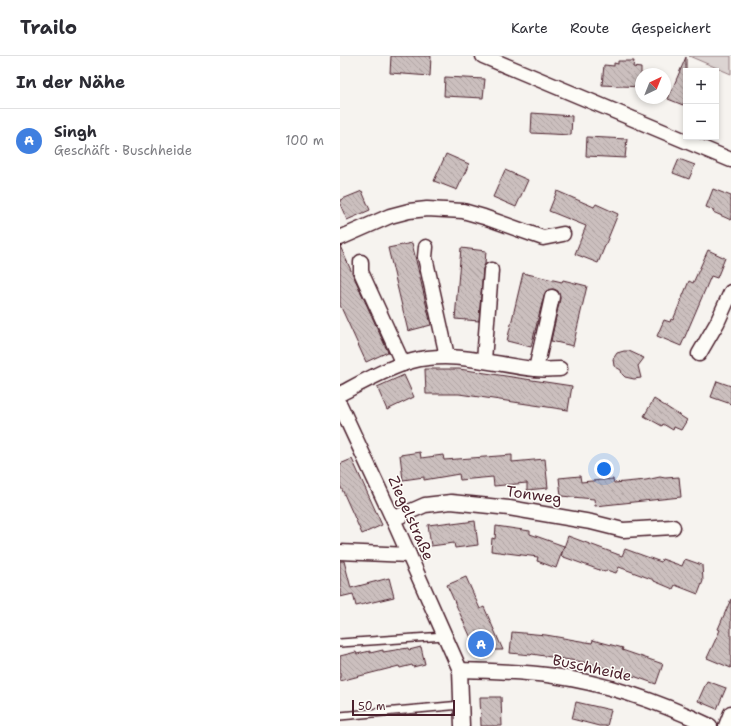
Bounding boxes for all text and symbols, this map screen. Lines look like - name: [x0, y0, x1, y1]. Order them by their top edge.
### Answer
- text: Trailo: [20, 15, 77, 40]
- text: Karte: [511, 19, 548, 37]
- text: Route: [570, 19, 609, 37]
- text: Gespeichert: [631, 19, 711, 37]
- north arrow: [635, 68, 671, 104]
- map controls: [683, 68, 719, 140]
- button: +: [683, 68, 719, 104]
- text: In der Nähe: [16, 71, 125, 93]
- button: −: [683, 104, 719, 140]
- text: Singh: [54, 122, 97, 142]
- text: A: [24, 132, 34, 149]
- text: 100 m: [285, 132, 324, 149]
- text: Geschäft · Buschheide: [54, 142, 192, 159]
- your location: [594, 459, 614, 479]
- street label: Ziegelstraße: [383, 473, 439, 563]
- street label: Tonweg: [505, 481, 563, 509]
- pin: A: [468, 629, 494, 659]
- street label: Buschheide: [551, 650, 633, 686]
- scale bar: [352, 698, 455, 717]
- text: 50 m: [358, 699, 386, 714]

